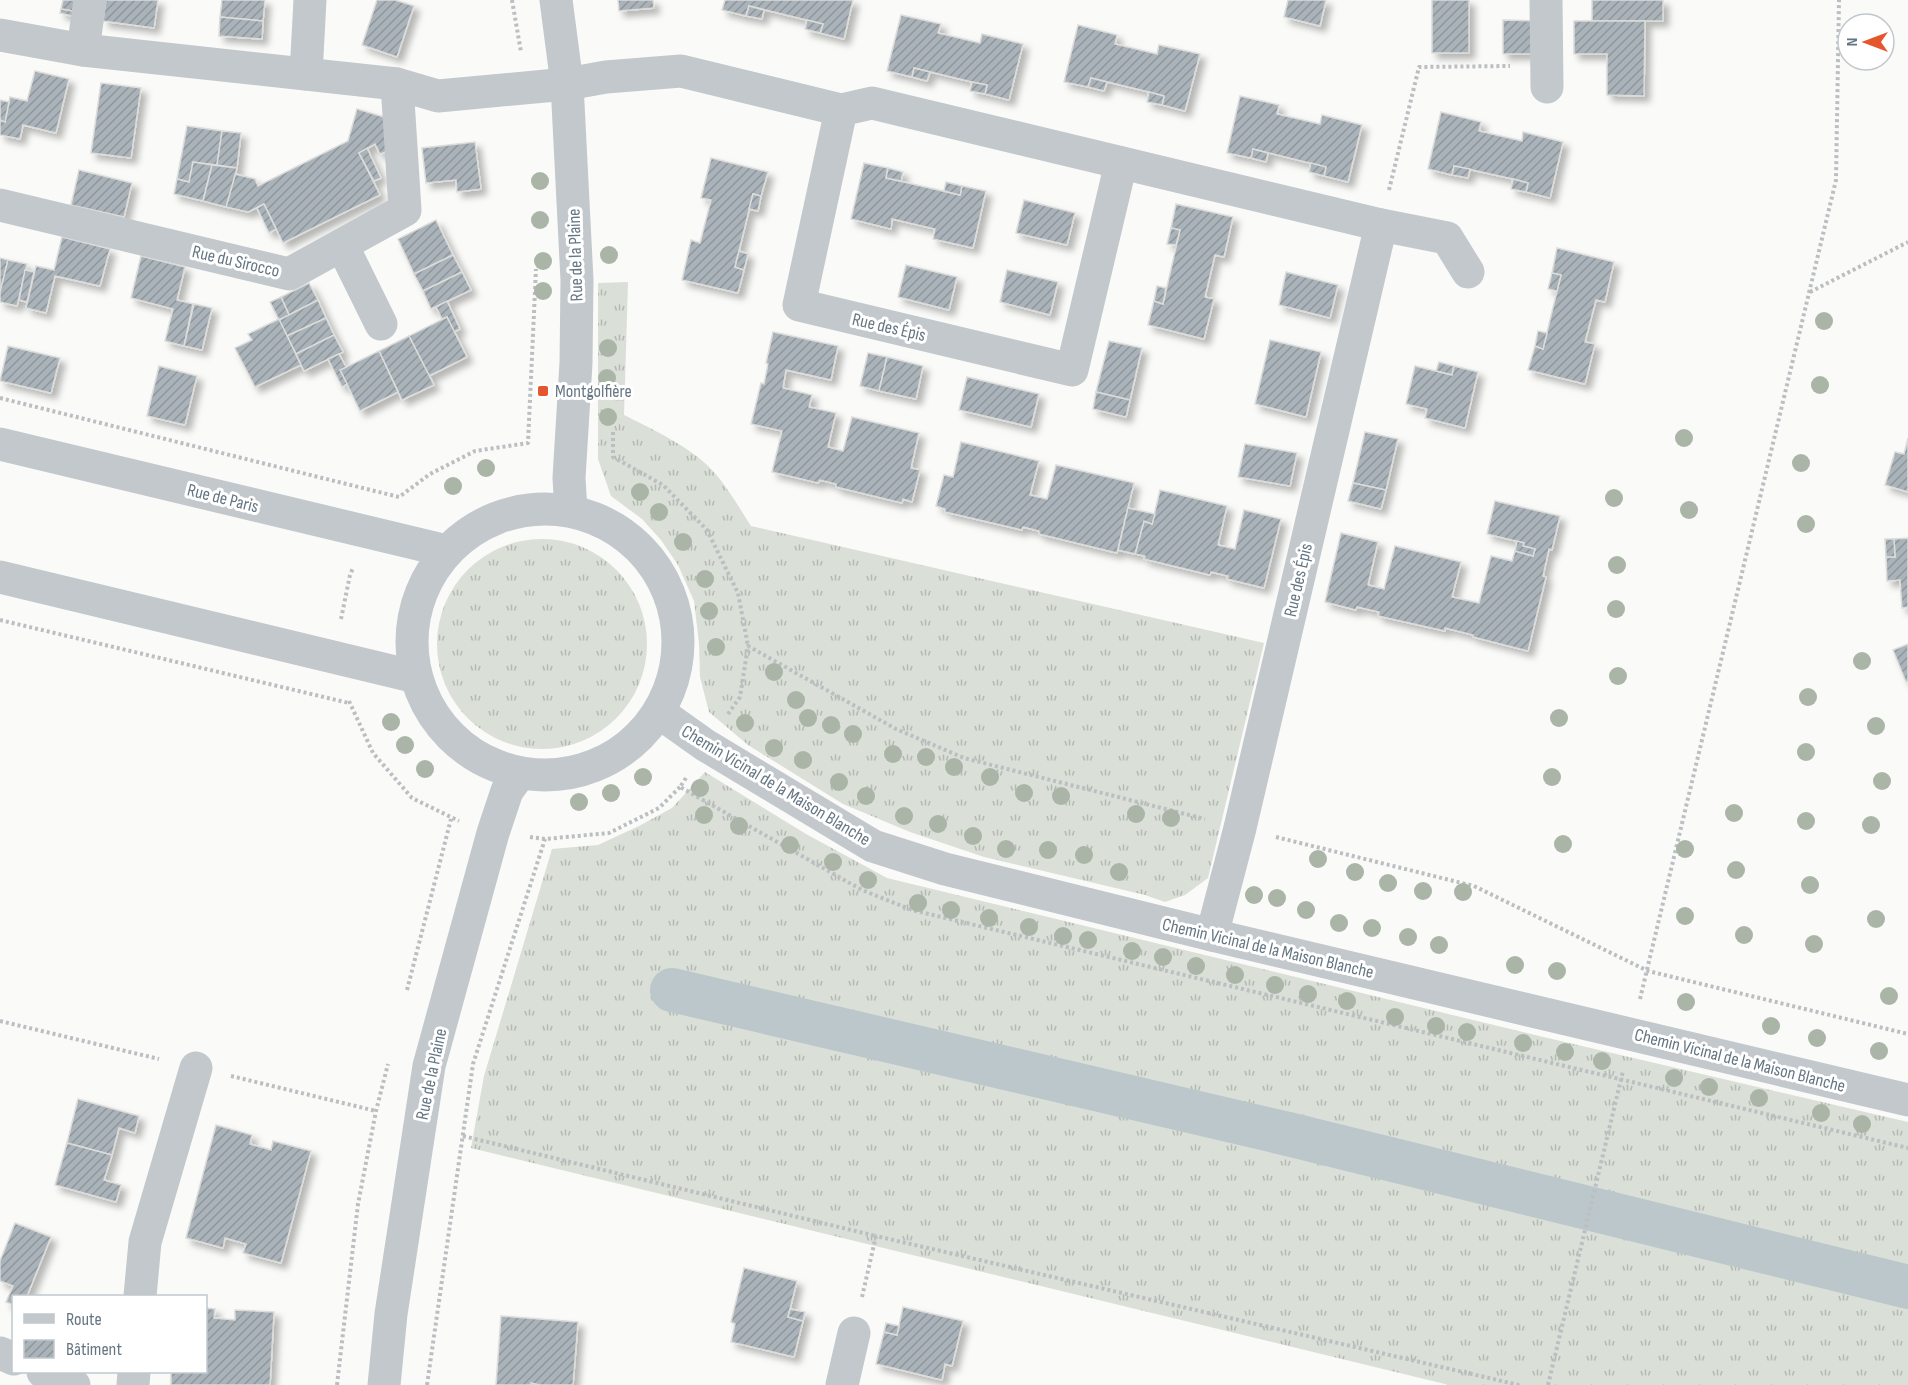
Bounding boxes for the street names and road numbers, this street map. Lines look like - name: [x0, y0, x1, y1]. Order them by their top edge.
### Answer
- street label: Rue de la Plaine: [563, 208, 588, 302]
- street label: Rue du Sirocco: [190, 241, 282, 282]
- street label: Rue des Épis: [850, 309, 928, 346]
- street label: Rue de Paris: [185, 479, 261, 517]
- street label: Rue des Épis: [1280, 541, 1317, 619]
- street label: Chemin Vicinal de la Maison Blanche: [678, 721, 874, 850]
- street label: Chemin Vicinal de la Maison Blanche: [1160, 914, 1376, 983]
- street label: Chemin Vicinal de la Maison Blanche: [1632, 1024, 1847, 1097]
- street label: Rue de la Plaine: [412, 1027, 451, 1122]

